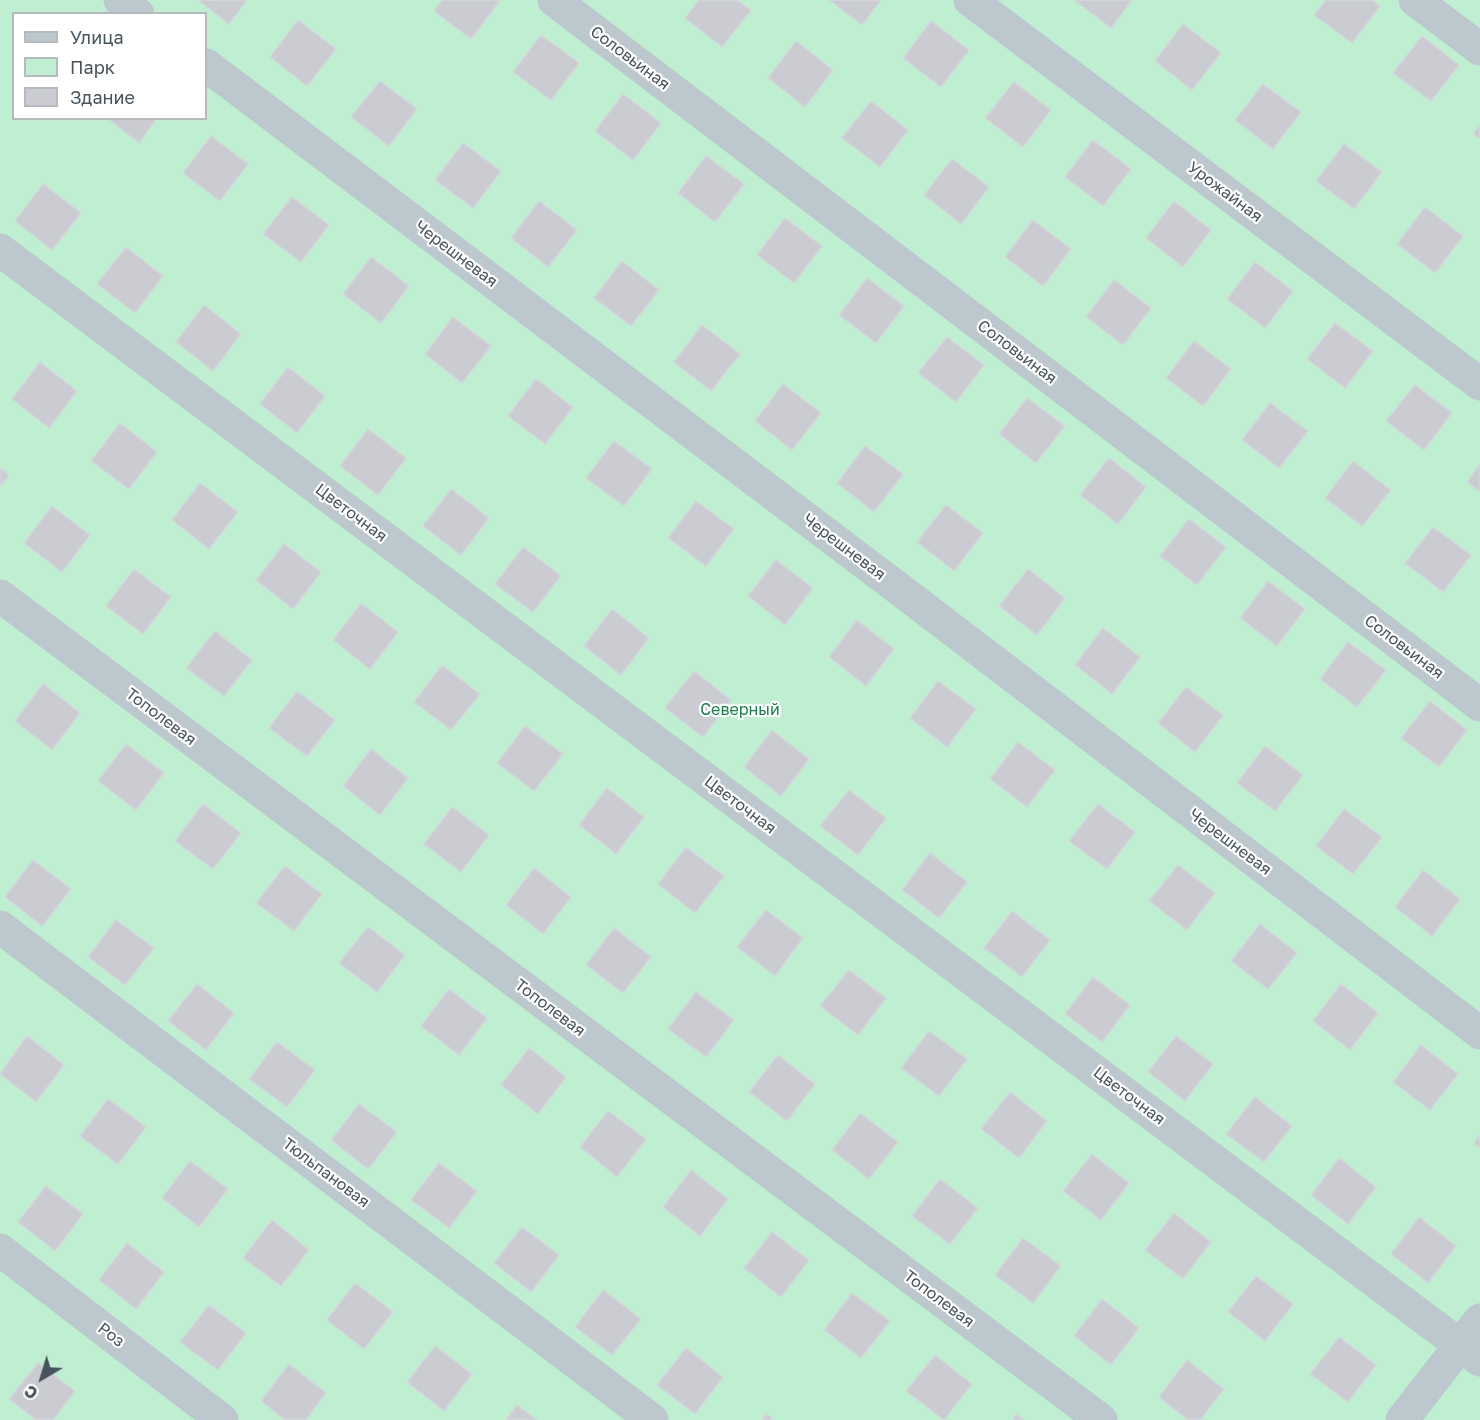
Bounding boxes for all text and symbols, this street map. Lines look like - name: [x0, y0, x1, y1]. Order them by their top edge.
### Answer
- legend: [12, 12, 207, 120]
- street label: Соловьиная: [587, 22, 673, 94]
- text: Улица: [70, 26, 124, 48]
- text: Парк: [70, 56, 115, 78]
- text: Здание: [70, 86, 135, 108]
- street label: Урожайная: [1184, 158, 1266, 226]
- street label: Черешневая: [411, 217, 501, 291]
- street label: Соловьиная: [974, 316, 1060, 388]
- street label: Цветочная: [311, 480, 391, 546]
- street label: Черешневая: [799, 510, 889, 584]
- street label: Соловьиная: [1361, 611, 1447, 683]
- street label: Тополевая: [122, 684, 200, 750]
- park label: Северный: [700, 700, 780, 720]
- street label: Цветочная: [700, 772, 780, 838]
- street label: Черешневая: [1185, 805, 1275, 879]
- street label: Тополевая: [511, 975, 589, 1041]
- street label: Цветочная: [1089, 1063, 1169, 1129]
- street label: Тюльпановая: [279, 1134, 373, 1212]
- street label: Тополевая: [900, 1266, 978, 1332]
- street label: Роз: [94, 1319, 128, 1351]
- north arrow: [12, 1348, 72, 1408]
- text: С: [20, 1381, 42, 1404]

